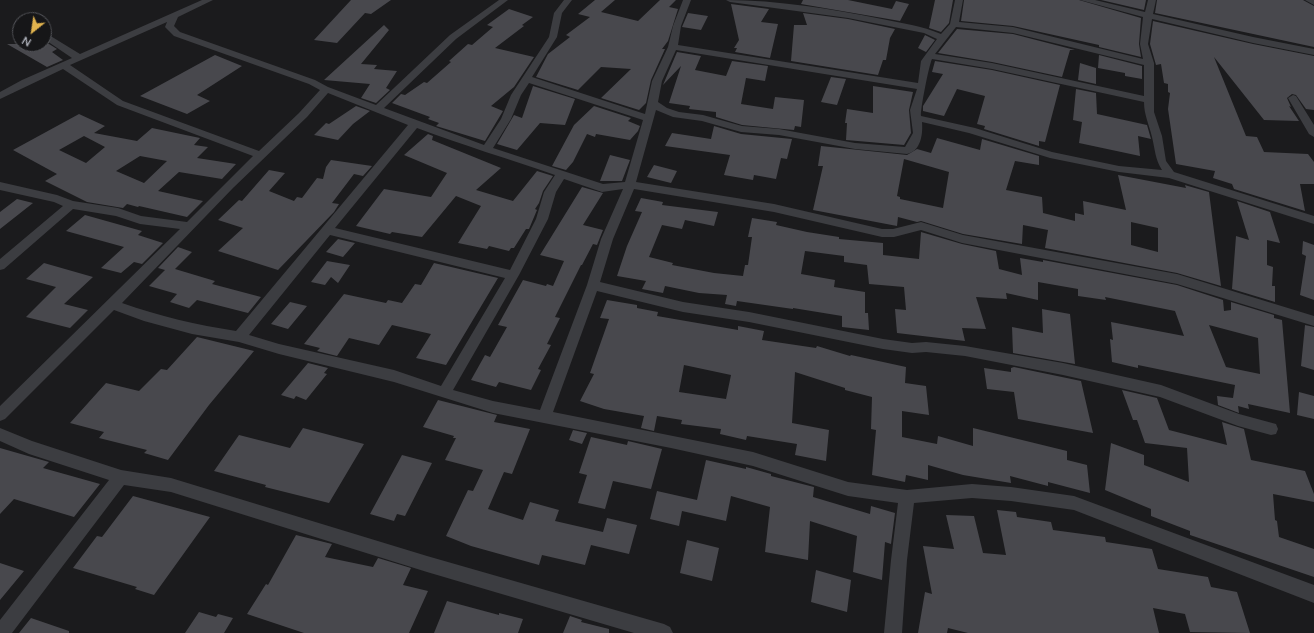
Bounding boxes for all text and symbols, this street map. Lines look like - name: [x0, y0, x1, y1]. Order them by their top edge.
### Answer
- north arrow: [12, 12, 52, 52]
- text: N: [19, 34, 33, 50]

